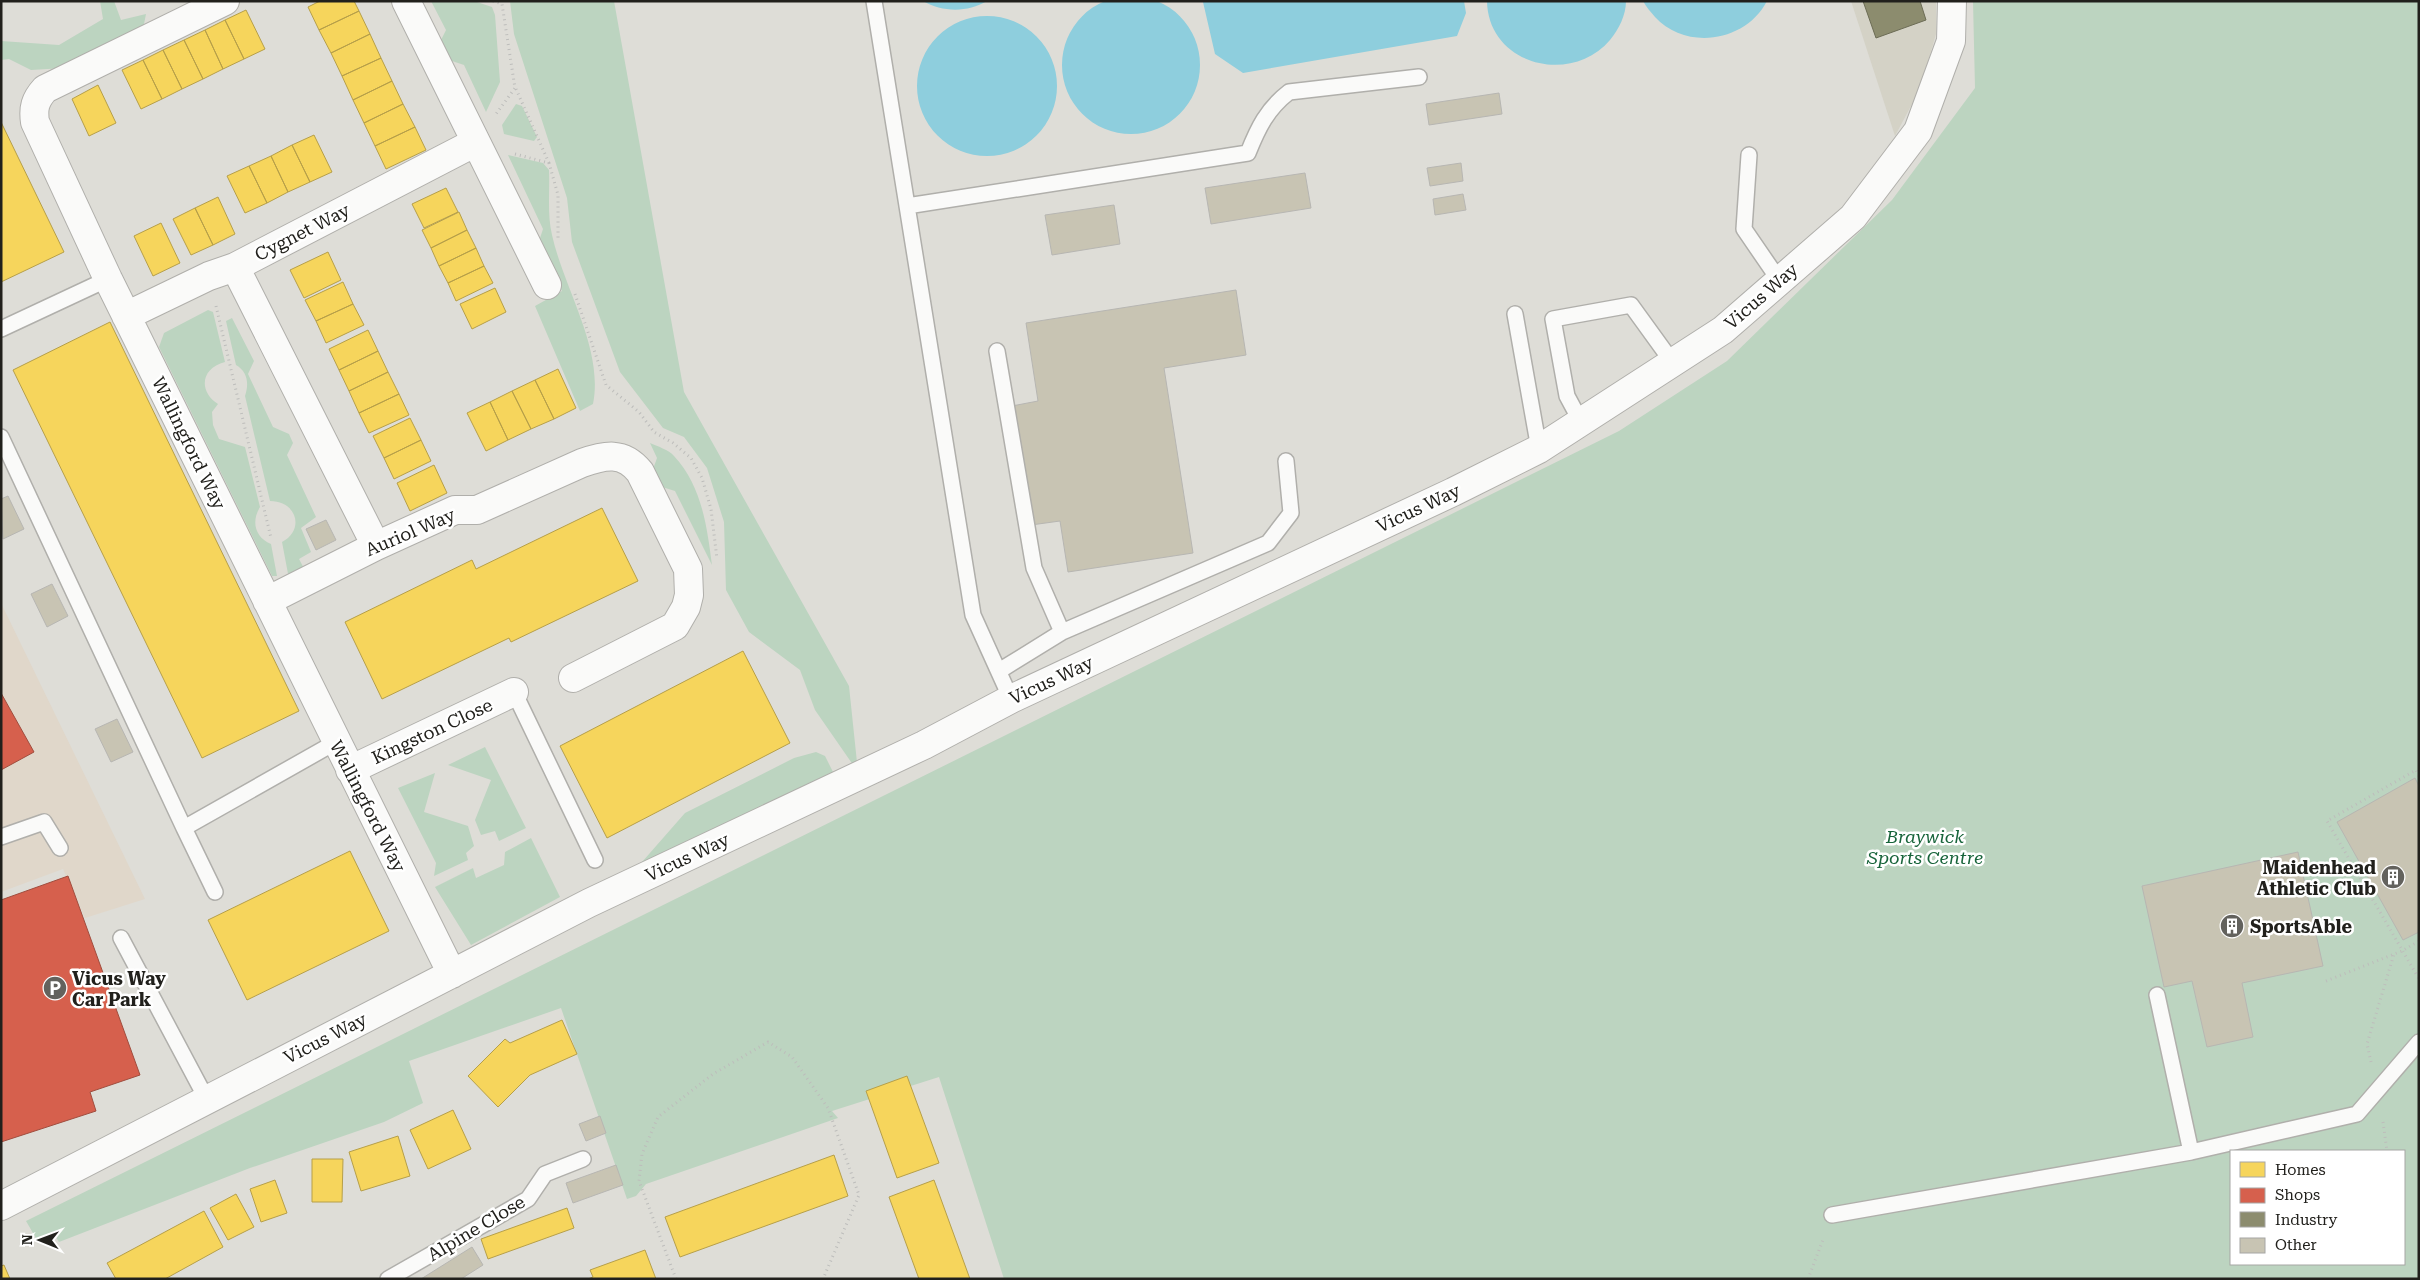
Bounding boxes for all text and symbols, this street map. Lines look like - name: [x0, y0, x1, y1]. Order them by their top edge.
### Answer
- street label: Cygnet Way: [251, 199, 353, 265]
- street label: Vicus Way: [1720, 258, 1802, 334]
- street label: Wallingford Way: [148, 373, 230, 513]
- street label: Vicus Way: [1373, 479, 1464, 537]
- street label: Auriol Way: [362, 504, 458, 560]
- street label: Vicus Way: [1006, 651, 1097, 709]
- street label: Kingston Close: [368, 694, 496, 768]
- street label: Wallingford Way: [326, 737, 410, 876]
- park label: Braywick Sports Centre: [1866, 826, 1983, 868]
- street label: Vicus Way: [642, 828, 733, 886]
- place label: Maidenhead Athletic Club: [2257, 857, 2376, 899]
- building icon: Maidenhead Athletic Club: [2380, 864, 2406, 890]
- building icon: SportsAble: [2219, 913, 2245, 939]
- place label: SportsAble: [2250, 916, 2352, 937]
- place label: Vicus Way Car Park: [72, 968, 166, 1010]
- parking icon: Vicus Way Car Park: [42, 975, 68, 1001]
- street label: Vicus Way: [280, 1008, 370, 1068]
- legend: [2230, 1150, 2405, 1265]
- text: Homes: [2275, 1161, 2326, 1179]
- text: Shops: [2275, 1186, 2320, 1204]
- street label: Alpine Close: [424, 1191, 529, 1265]
- text: Industry: [2275, 1211, 2337, 1229]
- north arrow: [15, 1215, 65, 1265]
- text: N: [19, 1234, 35, 1245]
- text: Other: [2275, 1236, 2317, 1254]

